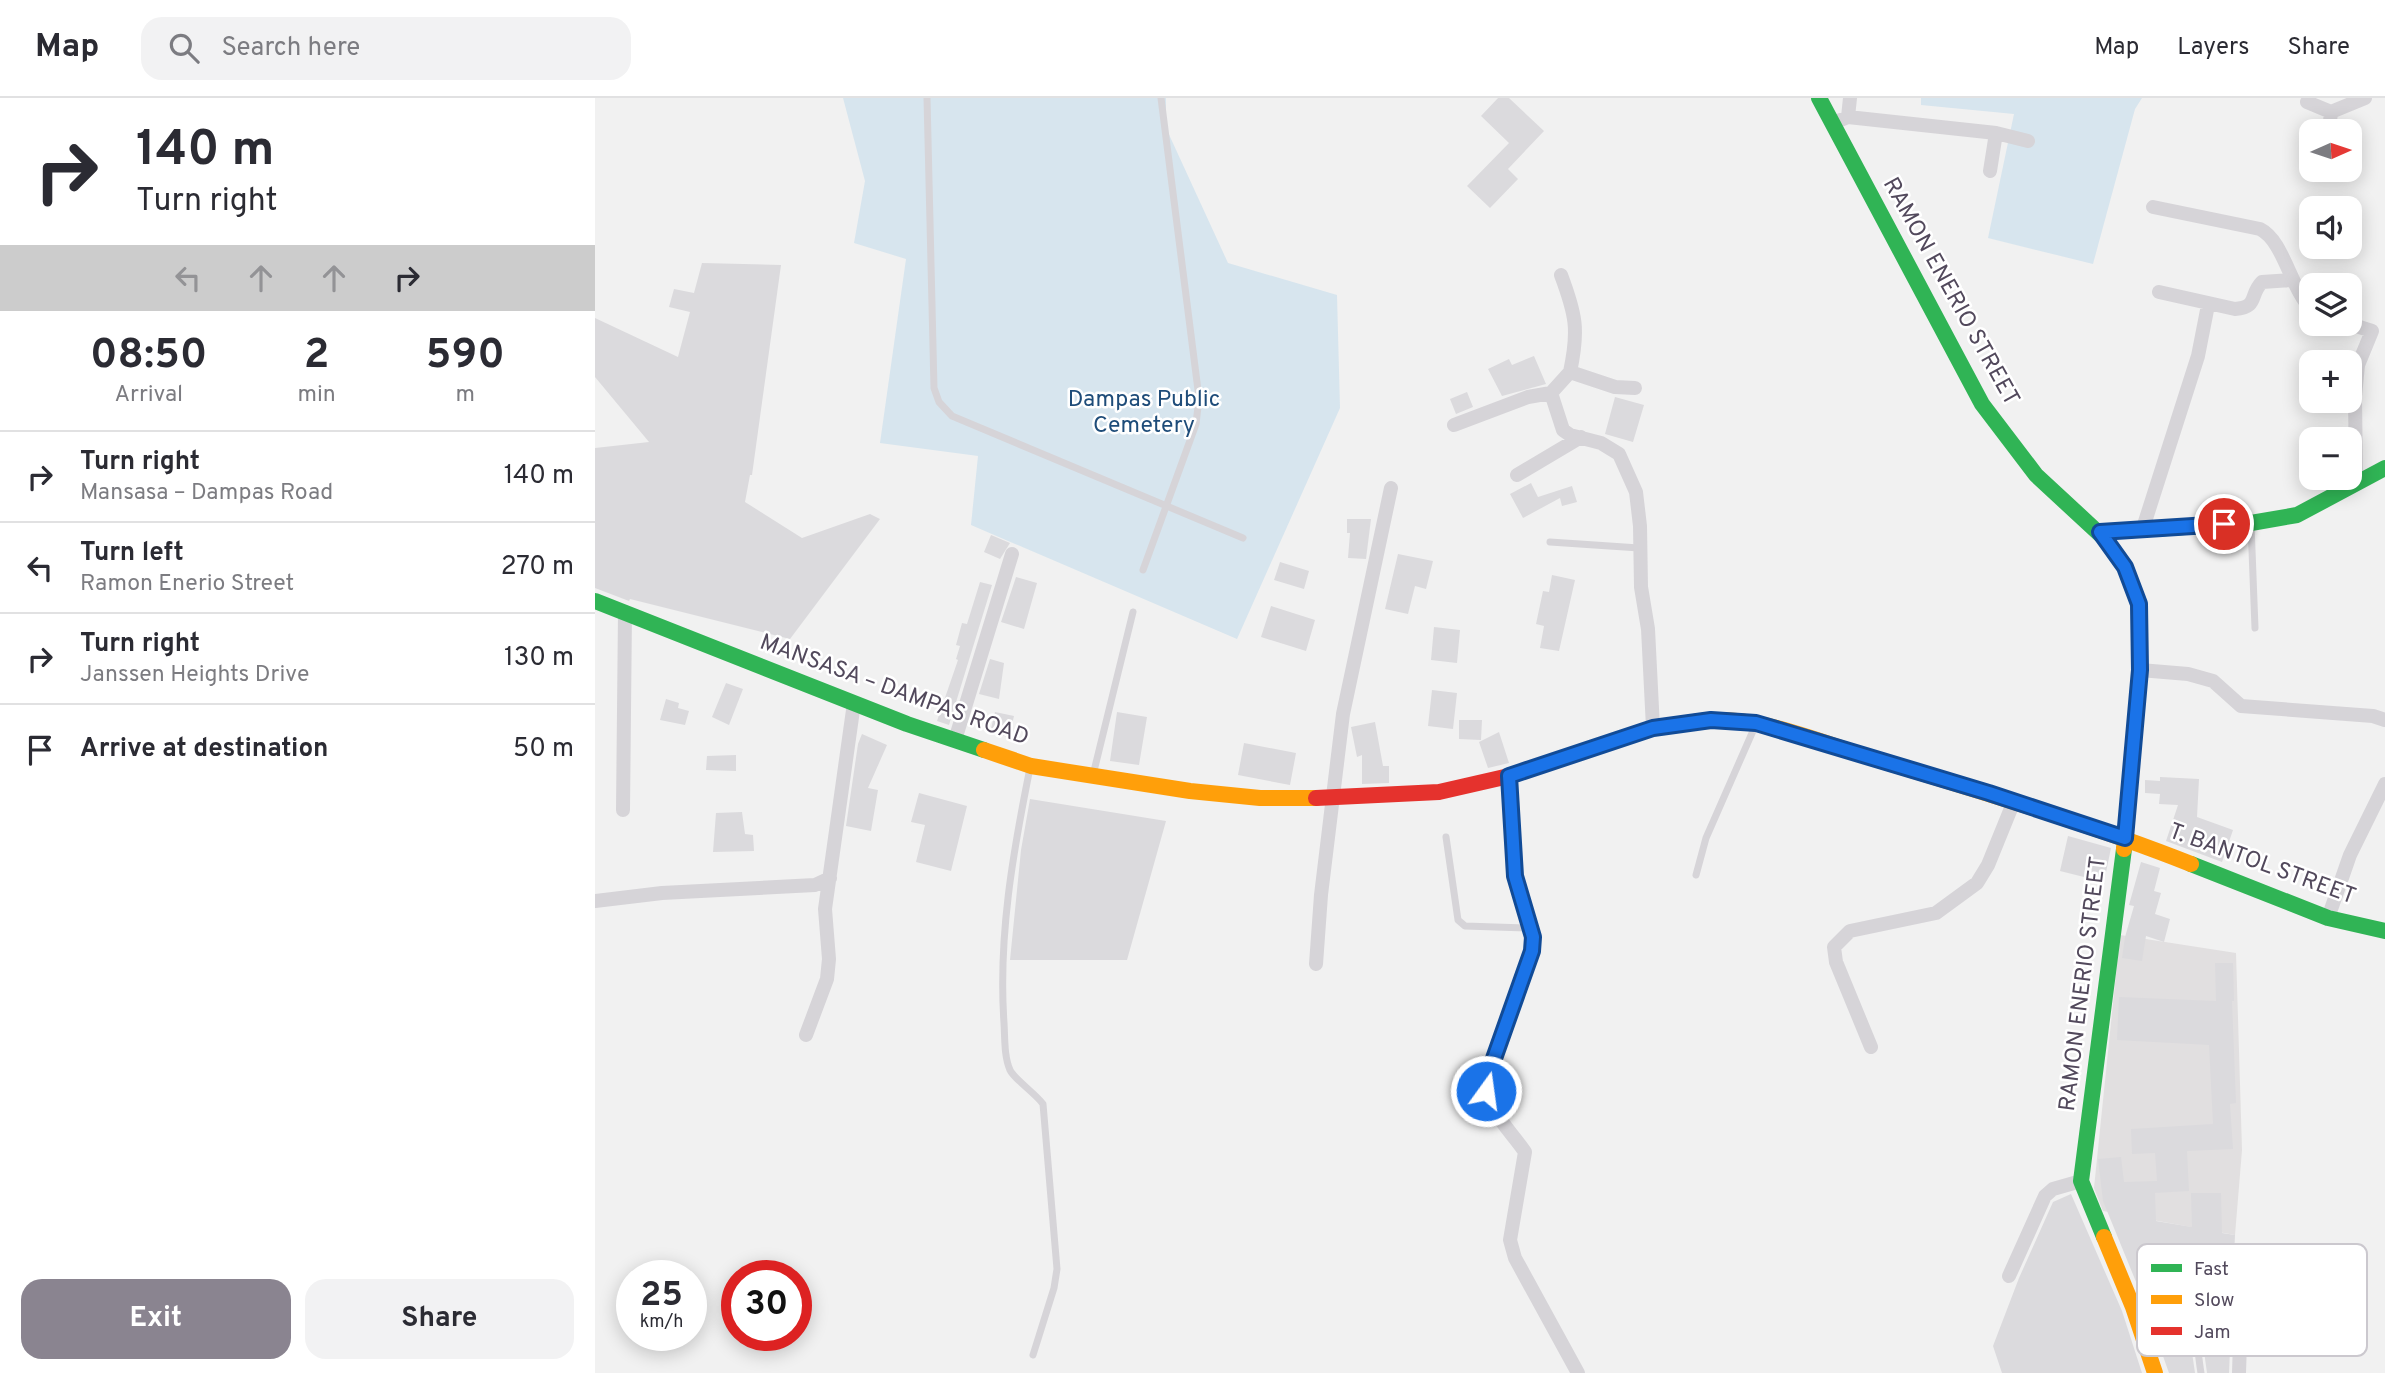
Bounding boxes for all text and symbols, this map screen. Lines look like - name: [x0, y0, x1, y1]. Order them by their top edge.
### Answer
- search box: [141, 17, 631, 80]
- text: Map: [35, 27, 99, 69]
- icon: search: [165, 29, 203, 67]
- text: Search here: [221, 32, 360, 65]
- text: Map: [2094, 33, 2139, 63]
- text: Layers: [2177, 33, 2249, 63]
- text: Share: [2287, 33, 2350, 63]
- north arrow: [2299, 119, 2363, 182]
- map controls: [2299, 119, 2362, 490]
- text: 140 m: [136, 121, 275, 183]
- icon: right: [21, 126, 112, 217]
- street label: RAMON ENERIO STREET: [1875, 173, 2025, 411]
- text: Turn right: [136, 182, 278, 222]
- button: sound: [2299, 196, 2362, 259]
- icon: left: [169, 259, 207, 297]
- icon: ahead: [242, 259, 280, 297]
- icon: ahead: [315, 259, 353, 297]
- icon: right: [388, 259, 426, 297]
- button: layers: [2299, 273, 2362, 336]
- text: 08:50: [90, 330, 207, 383]
- text: 2: [304, 330, 329, 383]
- text: 590: [426, 330, 505, 383]
- button: +: [2299, 350, 2362, 413]
- text: Arrival: [114, 381, 183, 410]
- text: min: [297, 381, 336, 410]
- text: m: [456, 381, 475, 410]
- park label: Dampas Public Cemetery: [1068, 386, 1220, 441]
- button: −: [2299, 427, 2362, 490]
- text: Turn right: [80, 446, 200, 479]
- icon: right: [21, 458, 59, 496]
- text: 140 m: [504, 460, 574, 493]
- text: Mansasa – Dampas Road: [80, 479, 333, 508]
- pin: [2194, 494, 2254, 554]
- icon: arrive: [2205, 505, 2243, 543]
- text: Turn left: [80, 537, 184, 570]
- icon: left: [21, 549, 59, 587]
- text: 270 m: [501, 551, 574, 584]
- text: Ramon Enerio Street: [80, 570, 294, 599]
- text: Turn right: [80, 628, 200, 661]
- street label: MANSASA – DAMPAS ROAD: [755, 629, 1033, 753]
- icon: right: [21, 640, 59, 678]
- text: 130 m: [504, 642, 574, 675]
- text: Janssen Heights Drive: [80, 661, 309, 690]
- icon: arrive: [21, 731, 59, 769]
- text: Arrive at destination: [80, 733, 328, 766]
- text: 50 m: [513, 733, 574, 766]
- street label: T. BANTOL STREET: [2164, 818, 2360, 912]
- street label: RAMON ENERIO STREET: [2054, 855, 2114, 1113]
- position arrow: [1449, 1054, 1523, 1128]
- legend: [2137, 1244, 2367, 1356]
- text: Fast: [2194, 1258, 2229, 1282]
- speed limit sign: 30: [721, 1260, 812, 1351]
- text: 25: [640, 1274, 683, 1318]
- button: Exit: [21, 1279, 291, 1359]
- button: Share: [305, 1279, 574, 1359]
- text: Slow: [2194, 1289, 2234, 1313]
- text: km/h: [640, 1311, 683, 1334]
- text: Jam: [2194, 1321, 2231, 1345]

